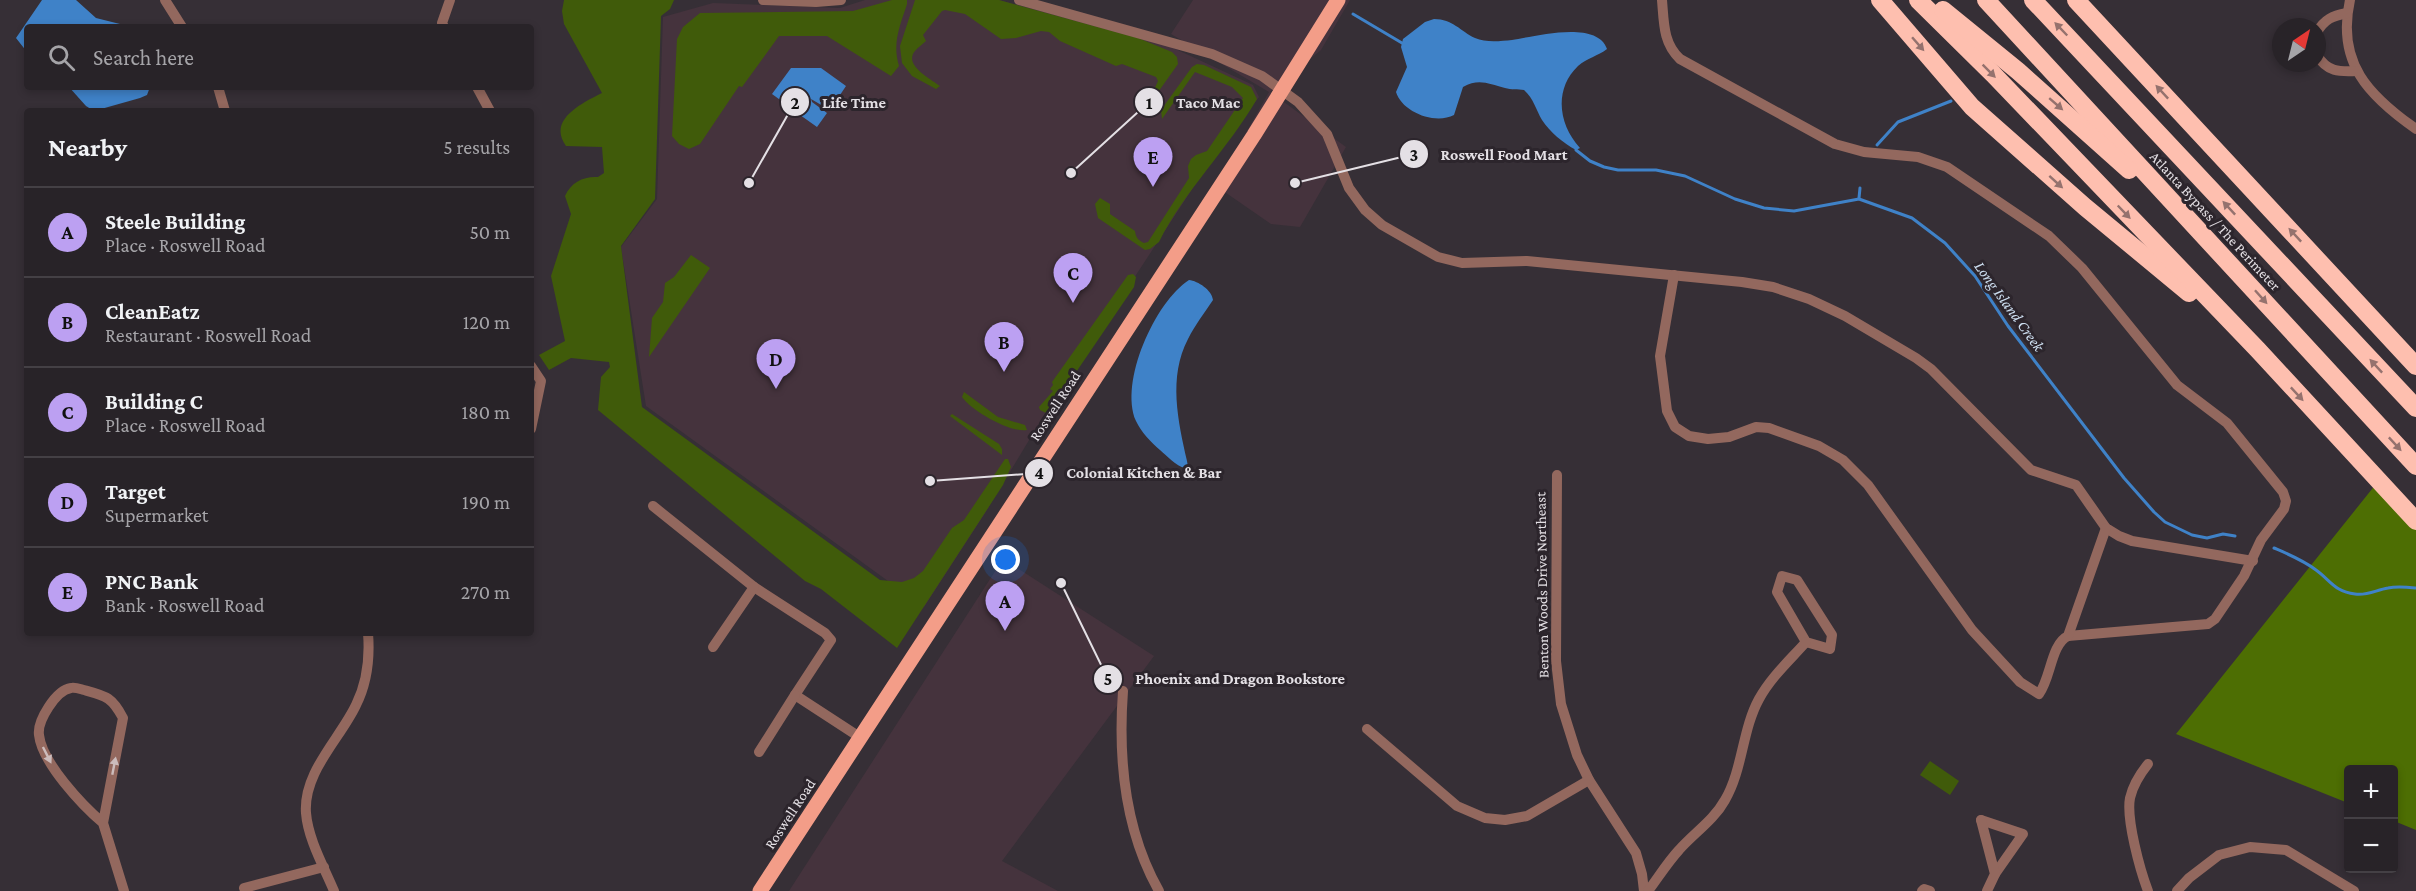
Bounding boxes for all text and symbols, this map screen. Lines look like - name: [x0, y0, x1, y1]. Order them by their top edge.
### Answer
- north arrow: [2272, 18, 2326, 72]
- one-way arrow: [2055, 22, 2069, 36]
- search box: [24, 24, 534, 90]
- one-way arrow: [1911, 36, 1924, 51]
- icon: search: [45, 41, 78, 74]
- text: Search here: [93, 45, 194, 70]
- one-way arrow: [1982, 64, 1997, 78]
- callout: Life Time: [780, 85, 898, 119]
- callout: Taco Mac: [1134, 85, 1252, 119]
- one-way arrow: [2155, 85, 2169, 100]
- text: 2: [790, 93, 800, 113]
- text: 1: [1146, 93, 1153, 113]
- text: Life Time: [822, 94, 887, 111]
- text: Taco Mac: [1176, 94, 1240, 111]
- one-way arrow: [2048, 97, 2063, 110]
- text: Nearby: [48, 133, 127, 162]
- text: 5 results: [443, 136, 510, 158]
- callout: Roswell Food Mart: [1399, 137, 1580, 171]
- pin: E: [1134, 138, 1172, 187]
- text: 3: [1410, 145, 1418, 165]
- text: Roswell Food Mart: [1441, 146, 1568, 163]
- street label: Atlanta Bypass / The Perimeter: [2146, 148, 2284, 295]
- one-way arrow: [2048, 175, 2063, 188]
- one-way arrow: [2222, 200, 2236, 215]
- one-way arrow: [2117, 205, 2131, 220]
- text: Steele Building: [105, 209, 245, 234]
- text: A: [62, 221, 73, 243]
- text: 50 m: [469, 221, 510, 243]
- one-way arrow: [2288, 229, 2302, 243]
- text: Place · Roswell Road: [105, 234, 266, 256]
- pin: C: [1054, 254, 1092, 303]
- water label: Long Island Creek: [1971, 258, 2048, 356]
- one-way arrow: [2253, 290, 2267, 304]
- text: CleanEatz: [105, 299, 199, 324]
- text: B: [62, 311, 73, 333]
- text: 120 m: [463, 311, 510, 333]
- pin: B: [984, 322, 1024, 372]
- text: Restaurant · Roswell Road: [105, 324, 311, 346]
- pin: D: [756, 340, 796, 389]
- one-way arrow: [2369, 358, 2383, 373]
- street label: Roswell Road: [1027, 368, 1084, 444]
- one-way arrow: [2290, 387, 2304, 402]
- text: Building C: [105, 389, 203, 414]
- text: C: [61, 401, 74, 423]
- text: 180 m: [461, 401, 510, 423]
- text: Place · Roswell Road: [105, 414, 266, 436]
- one-way arrow: [2388, 437, 2402, 451]
- callout: Colonial Kitchen & Bar: [1024, 456, 1233, 490]
- text: 4: [1034, 463, 1044, 483]
- text: Colonial Kitchen & Bar: [1066, 464, 1222, 481]
- text: Target: [105, 479, 166, 504]
- text: D: [61, 491, 74, 513]
- text: 190 m: [462, 491, 510, 513]
- street label: Benton Woods Drive Northeast: [1532, 491, 1552, 678]
- text: Supermarket: [105, 504, 208, 526]
- your location: [991, 545, 1020, 574]
- text: PNC Bank: [105, 569, 198, 594]
- text: E: [62, 581, 73, 603]
- text: 270 m: [461, 581, 510, 603]
- pin: A: [986, 582, 1024, 631]
- text: Bank · Roswell Road: [105, 594, 264, 616]
- callout: Phoenix and Dragon Bookstore: [1093, 662, 1357, 696]
- text: 5: [1104, 669, 1112, 689]
- text: Phoenix and Dragon Bookstore: [1135, 670, 1345, 687]
- one-way arrow: [42, 746, 52, 764]
- one-way arrow: [110, 756, 119, 775]
- map controls: [2344, 765, 2398, 873]
- button: +: [2344, 765, 2398, 819]
- street label: Roswell Road: [762, 776, 819, 852]
- button: −: [2344, 819, 2398, 873]

